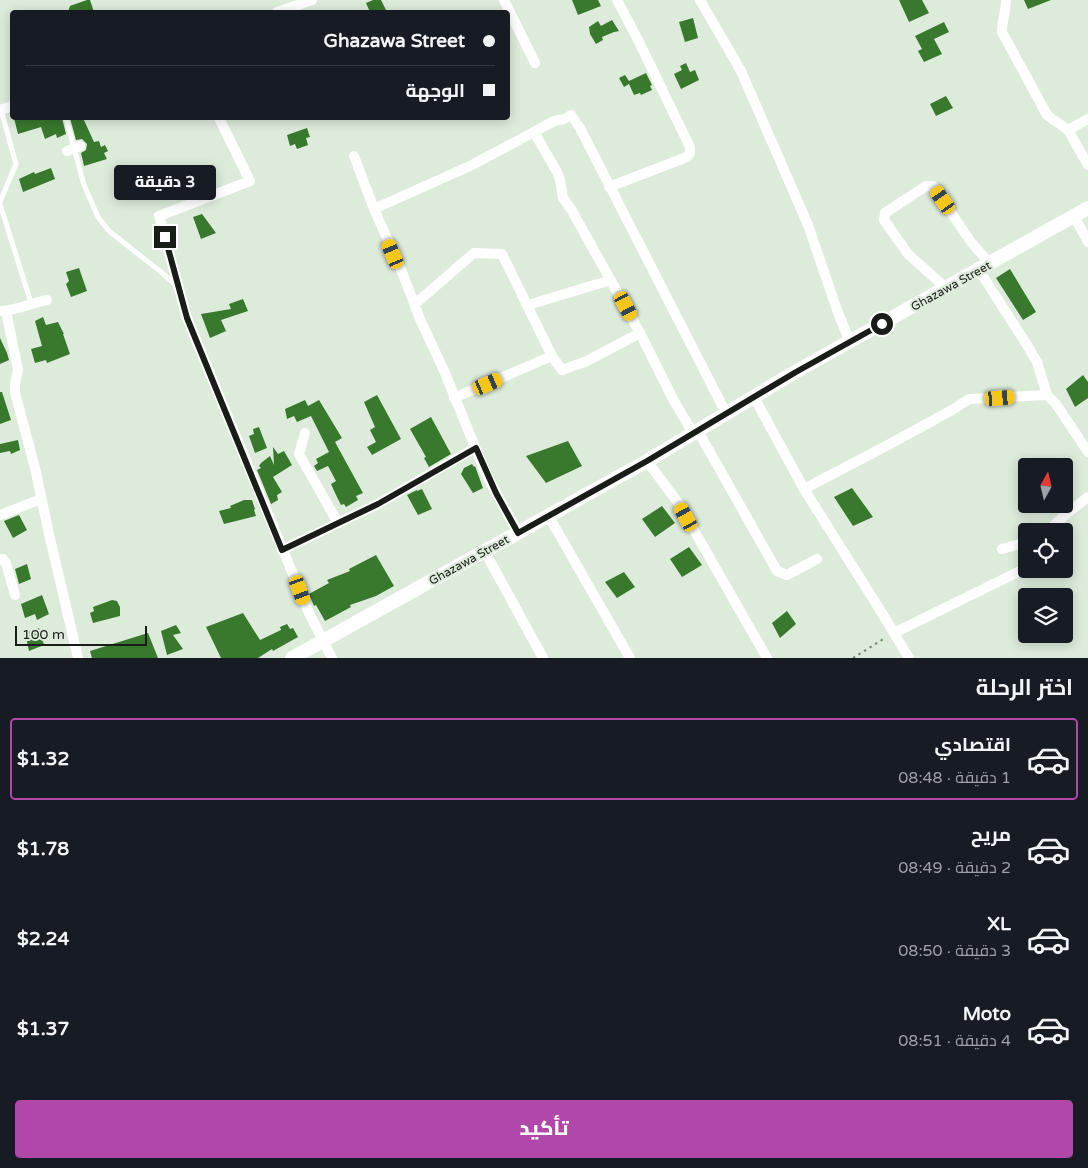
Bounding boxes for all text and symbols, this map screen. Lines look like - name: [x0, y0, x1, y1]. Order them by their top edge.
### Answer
- text: Ghazawa Street: [324, 30, 465, 52]
- text: الوجهة: [405, 80, 465, 102]
- callout: 3 دقيقة: [114, 164, 216, 200]
- text: 3 دقيقة: [135, 172, 195, 192]
- car: [928, 183, 957, 217]
- route end: [154, 226, 176, 248]
- car: [380, 237, 405, 271]
- street label: Ghazawa Street: [909, 258, 994, 314]
- car: [612, 289, 639, 323]
- route start: [871, 313, 893, 335]
- car: [471, 371, 504, 397]
- car: [984, 389, 1015, 407]
- north arrow: [1018, 458, 1072, 512]
- map controls: [1018, 458, 1073, 643]
- car: [672, 500, 699, 534]
- button: locate: [1018, 523, 1073, 578]
- street label: Ghazawa Street: [427, 532, 512, 588]
- car: [287, 573, 312, 607]
- button: layers: [1018, 588, 1073, 643]
- scale bar: [15, 623, 148, 646]
- text: 100 m: [22, 626, 65, 643]
- text: اختر الرحلة: [976, 675, 1073, 701]
- text: اقتصادي: [935, 734, 1011, 756]
- icon: car: [1026, 737, 1071, 782]
- text: $1.32: [17, 748, 69, 770]
- text: 1 دقيقة · 08:48: [898, 768, 1011, 788]
- text: مريح: [971, 824, 1011, 846]
- icon: car: [1026, 827, 1071, 872]
- text: $1.78: [17, 838, 69, 860]
- text: 2 دقيقة · 08:49: [898, 858, 1011, 878]
- text: XL: [987, 913, 1011, 935]
- icon: car: [1026, 917, 1071, 962]
- text: $2.24: [17, 928, 69, 950]
- text: 3 دقيقة · 08:50: [898, 941, 1011, 961]
- text: Moto: [963, 1003, 1011, 1025]
- icon: car: [1026, 1007, 1071, 1052]
- text: $1.37: [17, 1018, 69, 1040]
- text: 4 دقيقة · 08:51: [898, 1031, 1011, 1051]
- button: تأكيد: [15, 1100, 1073, 1158]

